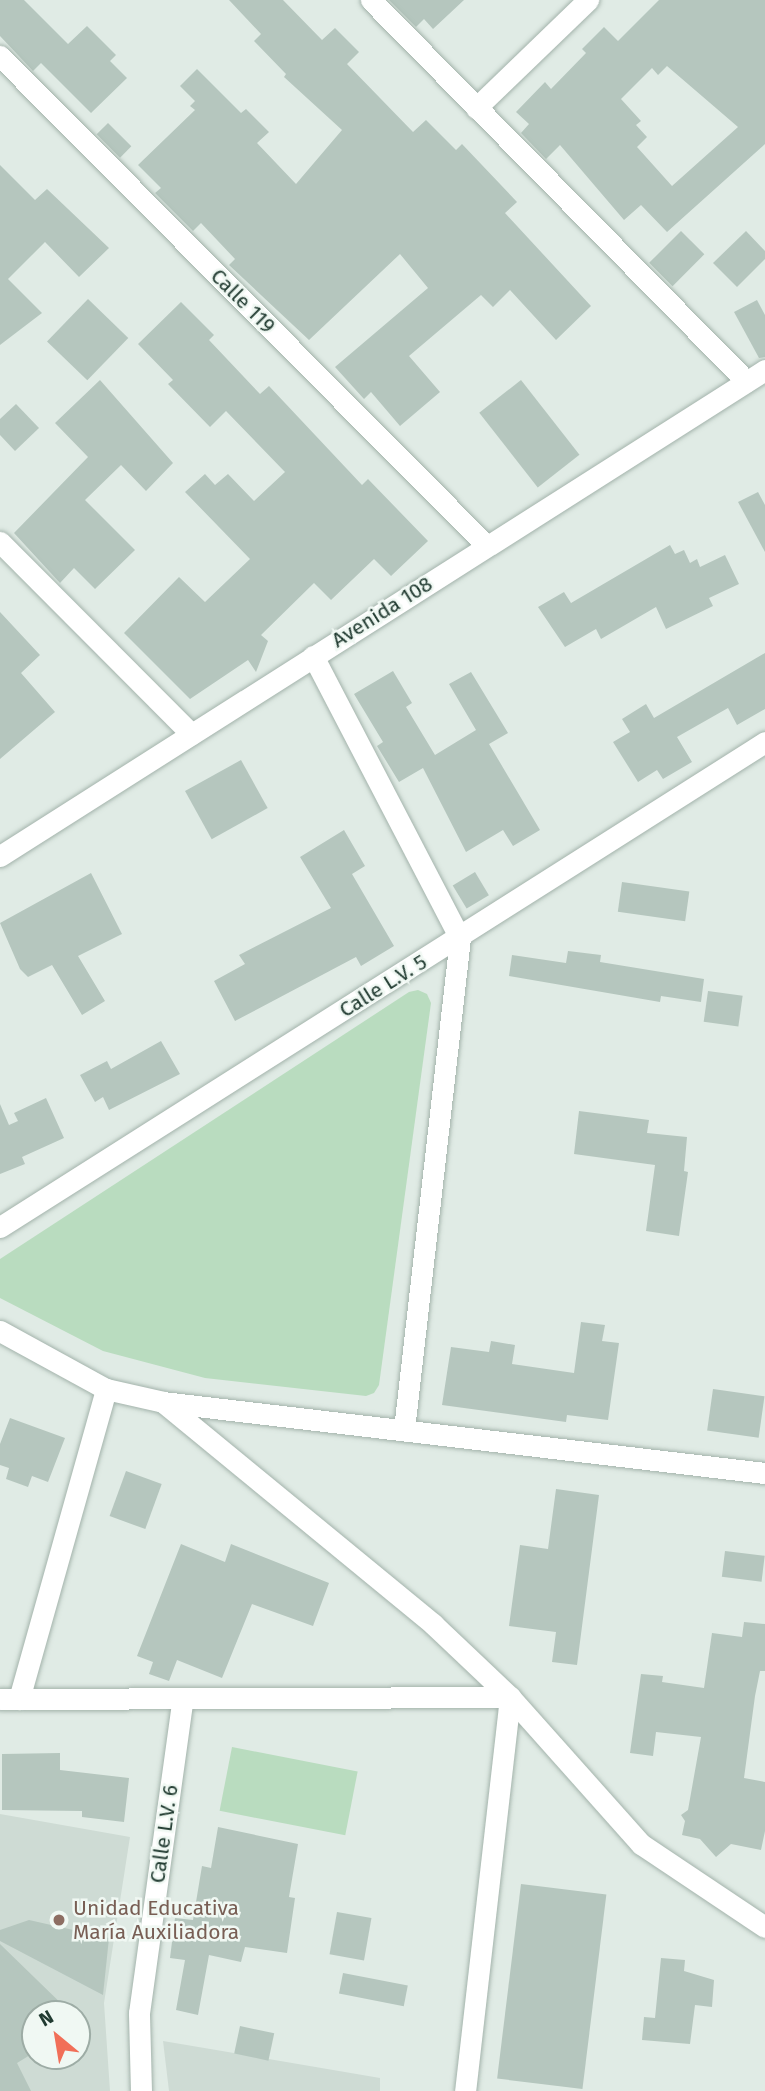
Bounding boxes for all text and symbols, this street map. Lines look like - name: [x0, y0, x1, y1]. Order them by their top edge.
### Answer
- street label: Calle 119: [205, 263, 281, 339]
- street label: Avenida 108: [327, 571, 437, 653]
- street label: Calle L.V. 5: [335, 949, 431, 1023]
- street label: Calle L.V. 6: [145, 1783, 183, 1885]
- place label: Unidad Educativa María Auxiliadora: [73, 1895, 239, 1945]
- marker: Unidad Educativa María Auxiliadora: [51, 1912, 67, 1928]
- north arrow: [21, 2000, 91, 2070]
- text: N: [35, 2005, 57, 2031]

